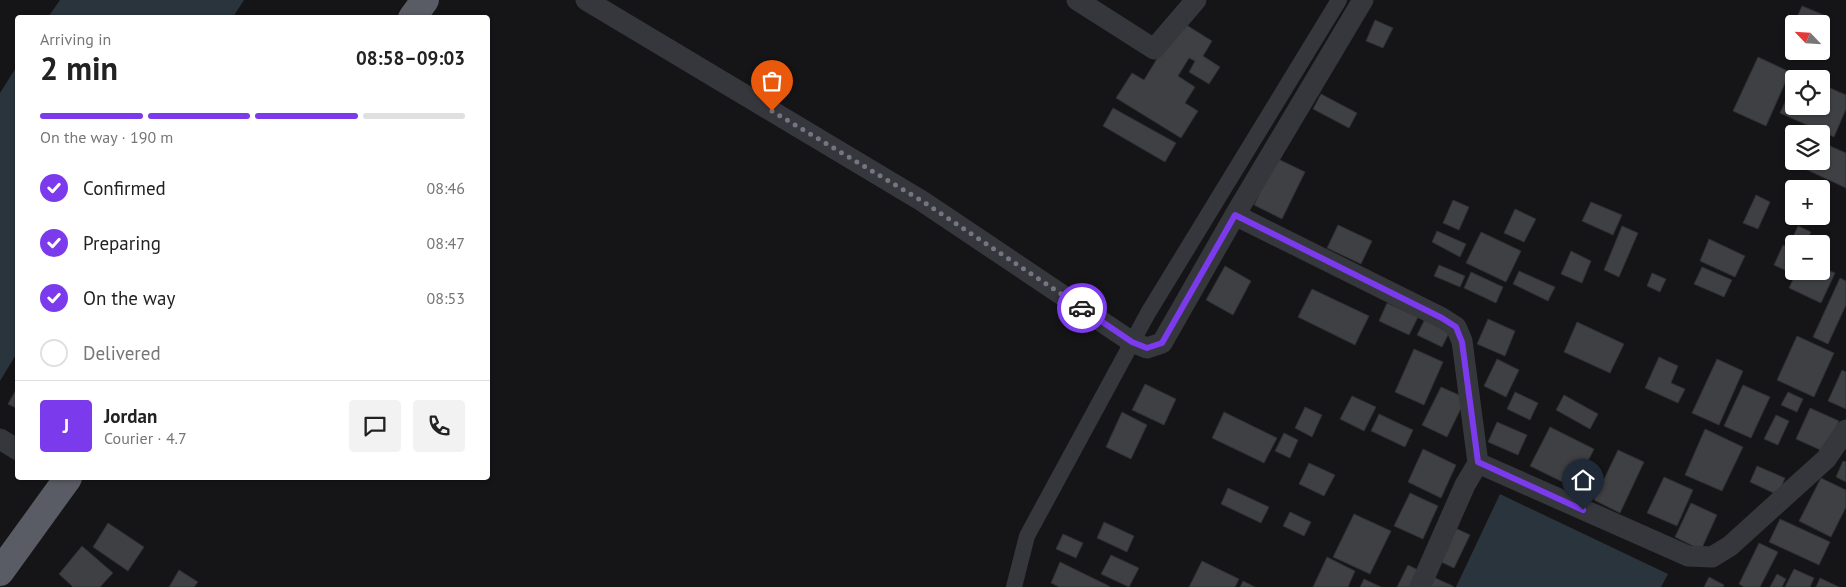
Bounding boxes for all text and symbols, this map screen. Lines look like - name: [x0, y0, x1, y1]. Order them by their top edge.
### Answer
- north arrow: [1785, 15, 1830, 60]
- map controls: [1785, 15, 1830, 280]
- text: Arriving in: [40, 29, 111, 49]
- text: 08:58–09:03: [356, 46, 465, 70]
- text: 2 min: [40, 47, 118, 89]
- pin: [751, 60, 793, 111]
- icon: bag: [758, 67, 786, 95]
- button: locate: [1785, 70, 1830, 115]
- button: layers: [1785, 125, 1830, 170]
- text: On the way · 190 m: [40, 127, 173, 147]
- icon: check: [40, 174, 68, 202]
- text: Confirmed: [83, 176, 166, 200]
- text: 08:46: [427, 178, 465, 198]
- button: +: [1785, 180, 1830, 225]
- icon: check: [40, 229, 68, 257]
- text: Preparing: [83, 231, 161, 255]
- text: 08:47: [427, 233, 465, 253]
- button: −: [1785, 235, 1830, 280]
- courier: [1057, 283, 1107, 333]
- icon: check: [40, 284, 68, 312]
- text: On the way: [83, 286, 175, 310]
- text: 08:53: [427, 288, 465, 308]
- icon: car: [1068, 294, 1096, 322]
- text: Delivered: [83, 341, 161, 365]
- button: chat: [349, 400, 401, 452]
- button: phone: [413, 400, 465, 452]
- text: Jordan: [104, 404, 157, 428]
- text: J: [63, 414, 69, 438]
- text: Courier · 4.7: [104, 428, 187, 448]
- pin: [1562, 459, 1604, 510]
- icon: home: [1569, 466, 1597, 494]

